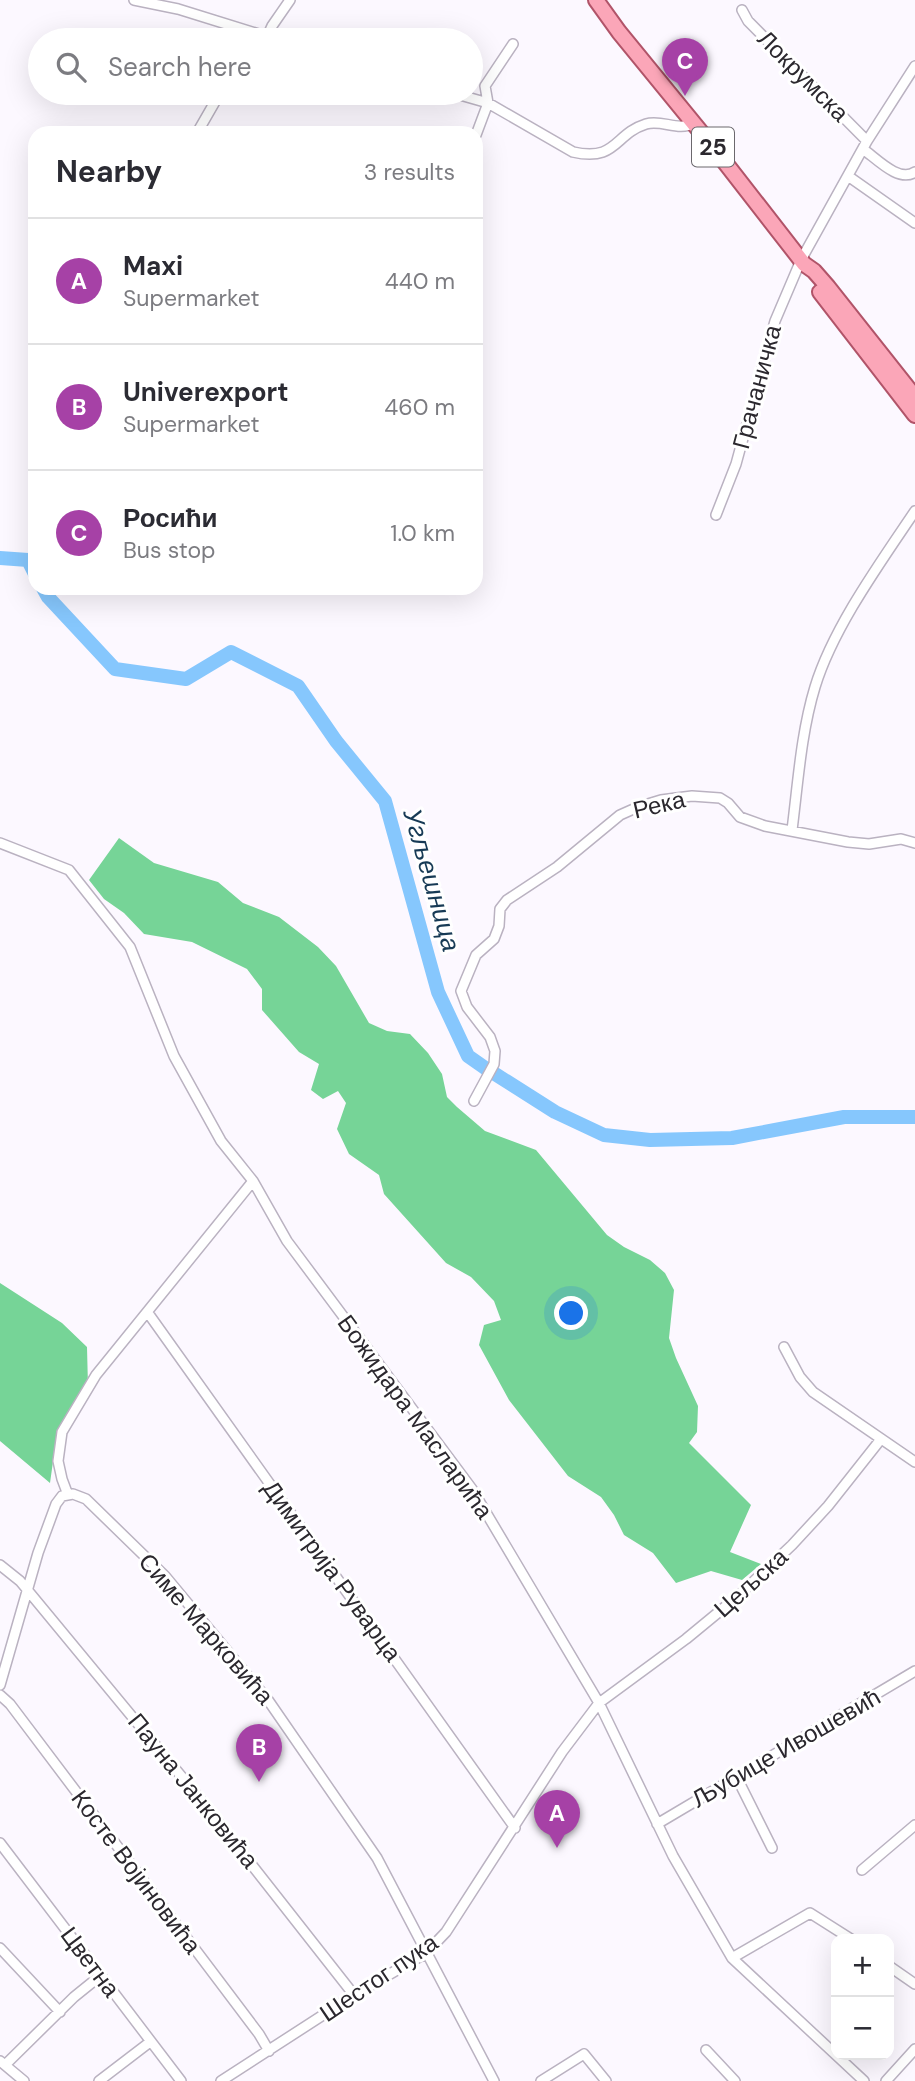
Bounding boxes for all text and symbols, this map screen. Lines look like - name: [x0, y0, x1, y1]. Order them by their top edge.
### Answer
- street label: Локрумска: [751, 23, 856, 129]
- search box: [28, 28, 483, 105]
- pin: C: [662, 38, 708, 96]
- icon: search: [52, 48, 90, 86]
- text: Search here: [108, 50, 251, 84]
- road number: 25: [692, 128, 734, 166]
- text: Nearby: [56, 152, 162, 191]
- text: 3 results: [364, 157, 455, 187]
- text: Maxi: [123, 249, 183, 283]
- text: A: [71, 266, 87, 296]
- text: 440 m: [385, 266, 455, 296]
- text: Supermarket: [123, 283, 259, 313]
- street label: Грачаничка: [725, 321, 788, 452]
- text: Univerexport: [123, 375, 289, 409]
- text: B: [72, 392, 86, 422]
- text: 460 m: [384, 392, 455, 422]
- text: Supermarket: [123, 409, 259, 439]
- text: Росићи: [123, 501, 218, 535]
- text: C: [71, 518, 87, 548]
- text: 1.0 km: [390, 518, 455, 548]
- text: Bus stop: [123, 535, 215, 565]
- street label: Река: [630, 783, 689, 826]
- water label: Угљешница: [395, 804, 469, 955]
- your location: [554, 1296, 588, 1330]
- street label: Божидара Масларића: [331, 1308, 500, 1525]
- street label: Димитрија Руварца: [256, 1474, 409, 1668]
- street label: Цељска: [707, 1541, 795, 1624]
- street label: Симе Марковића: [132, 1546, 281, 1711]
- street label: Љубице Ивошевић: [686, 1681, 886, 1814]
- street label: Пауна Јанковића: [121, 1707, 266, 1875]
- pin: B: [236, 1724, 282, 1782]
- street label: Косте Војиновића: [65, 1784, 209, 1960]
- pin: A: [534, 1790, 580, 1848]
- street label: Цветна: [54, 1920, 127, 2004]
- street label: Шестог пука: [314, 1926, 444, 2028]
- map controls: [831, 1934, 894, 2060]
- button: +: [831, 1934, 894, 1997]
- button: −: [831, 1997, 894, 2060]

